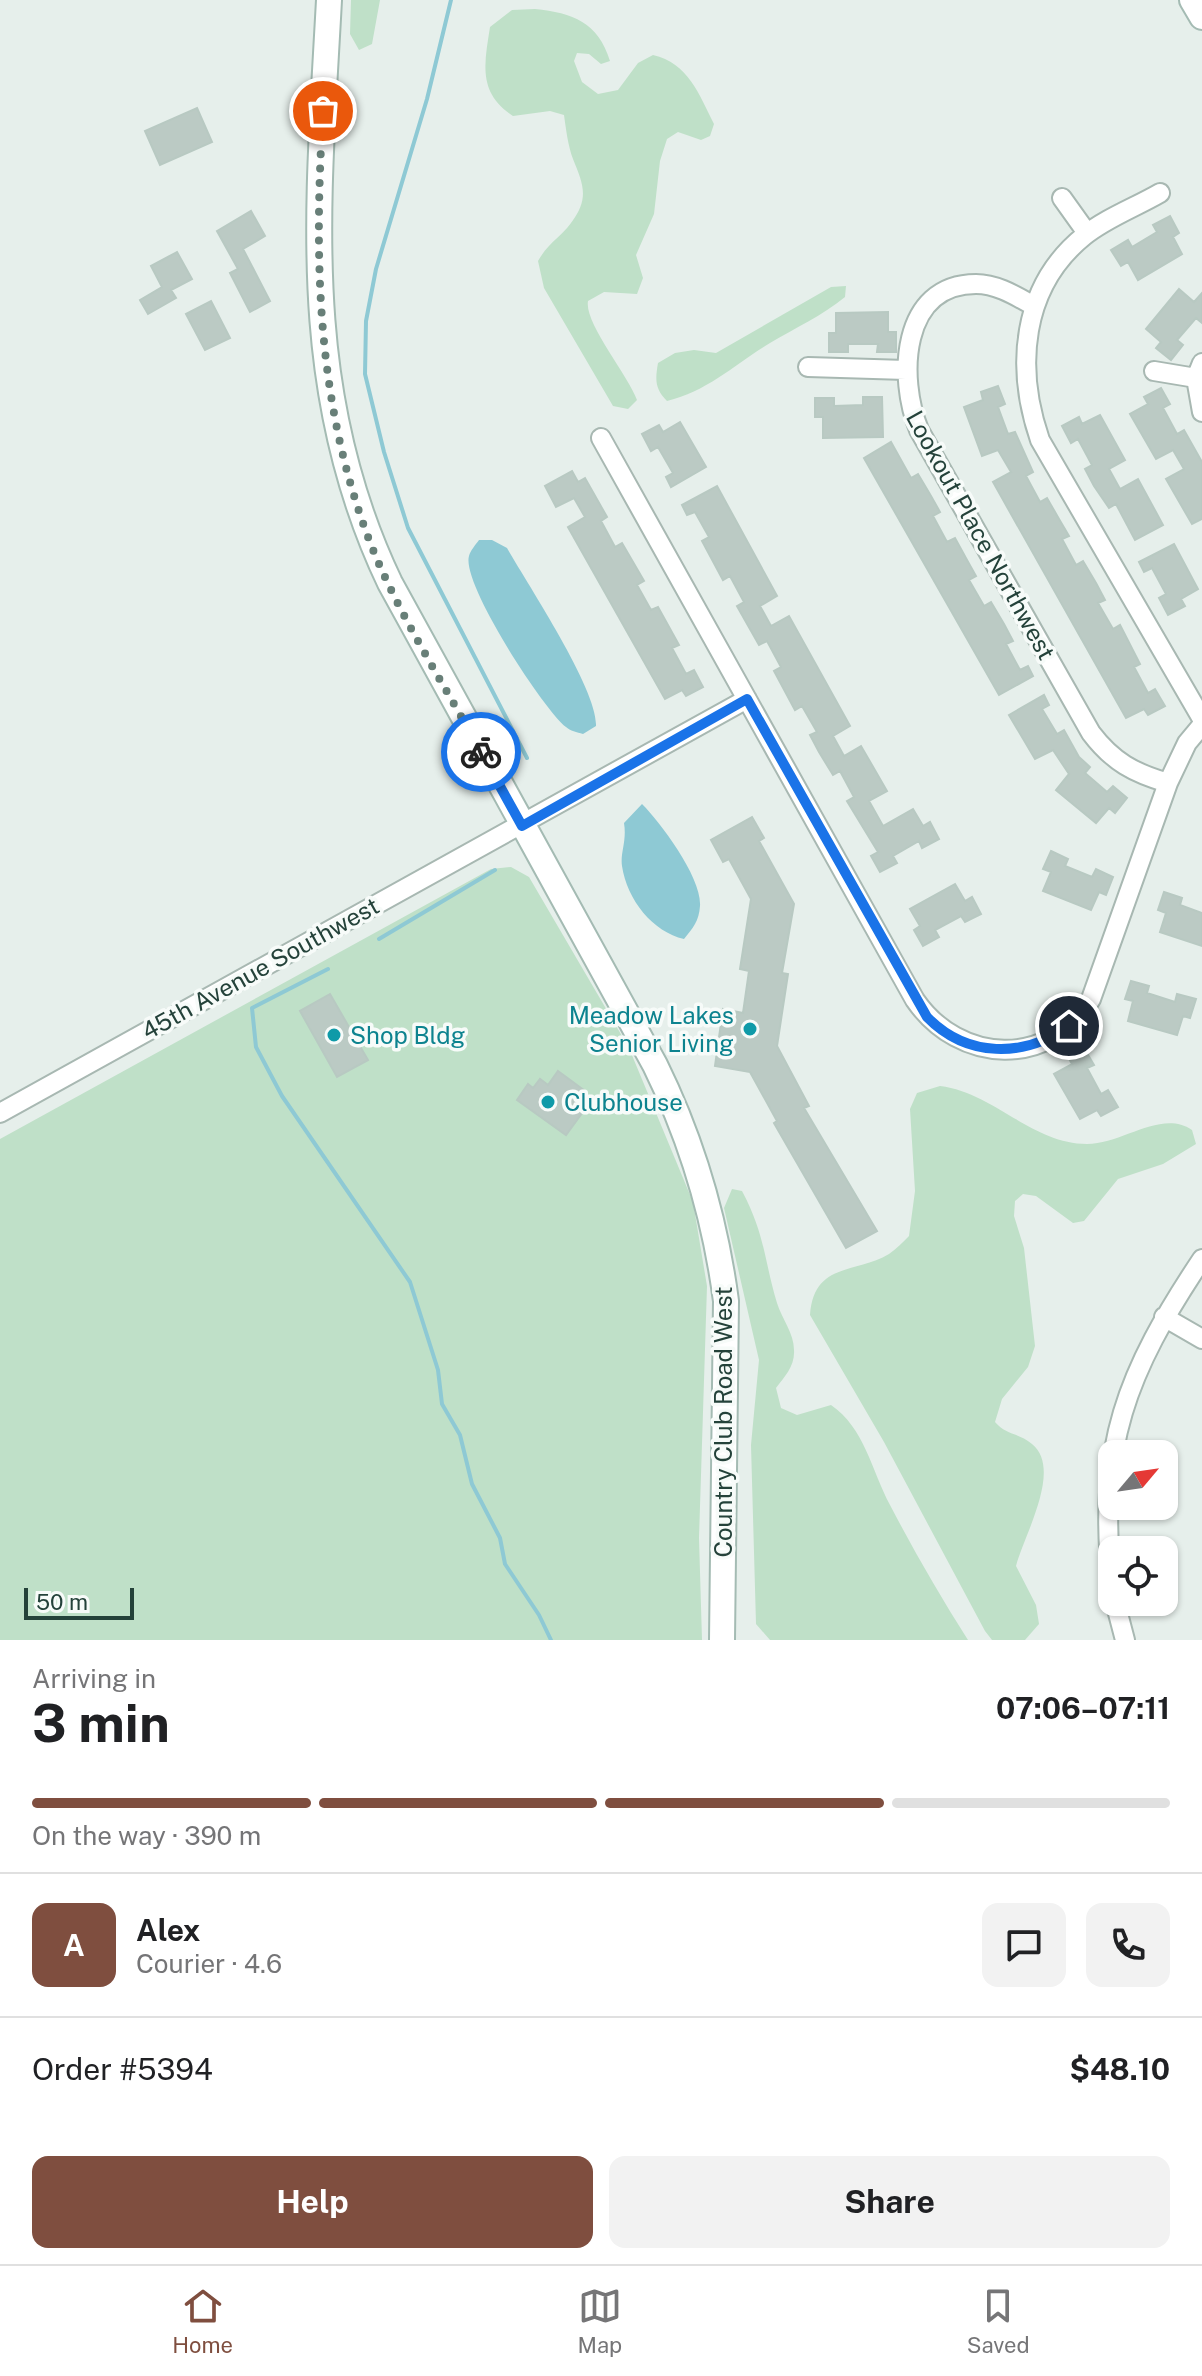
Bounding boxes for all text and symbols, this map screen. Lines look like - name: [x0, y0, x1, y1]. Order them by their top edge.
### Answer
- pin: [289, 77, 357, 145]
- icon: bag: [301, 89, 345, 133]
- street label: Lookout Place Northwest: [901, 406, 1061, 664]
- courier: [441, 712, 521, 792]
- icon: bike: [459, 730, 503, 774]
- street label: 45th Avenue Southwest: [137, 891, 383, 1045]
- pin: [1035, 992, 1103, 1060]
- place label: Meadow Lakes Senior Living: [569, 1001, 734, 1057]
- icon: home: [1047, 1004, 1091, 1048]
- marker: Meadow Lakes Senior Living: [741, 1020, 759, 1038]
- place label: Shop Bldg: [350, 1021, 465, 1049]
- marker: Shop Bldg: [325, 1026, 343, 1044]
- place label: Clubhouse: [564, 1088, 683, 1116]
- marker: Clubhouse: [539, 1093, 557, 1111]
- street label: Country Club Road West: [709, 1286, 737, 1558]
- north arrow: [1098, 1440, 1178, 1520]
- map controls: [1098, 1440, 1178, 1616]
- button: locate: [1098, 1536, 1178, 1616]
- scale bar: [24, 1584, 134, 1620]
- text: 50 m: [36, 1589, 88, 1615]
- text: Arriving in: [32, 1663, 156, 1694]
- text: 07:06–07:11: [996, 1690, 1170, 1726]
- text: 3 min: [32, 1693, 170, 1754]
- text: On the way · 390 m: [32, 1820, 261, 1851]
- button: chat: [982, 1903, 1066, 1987]
- button: phone: [1086, 1903, 1170, 1987]
- text: Alex: [136, 1912, 200, 1948]
- text: A: [63, 1927, 85, 1963]
- text: Courier · 4.6: [136, 1948, 282, 1979]
- text: Order #5394: [32, 2051, 213, 2087]
- text: $48.10: [1070, 2051, 1170, 2087]
- button: Help: [32, 2156, 593, 2248]
- button: Share: [609, 2156, 1170, 2248]
- tab: Home: [172, 2284, 233, 2358]
- tab: Map: [578, 2284, 622, 2358]
- tab: Saved: [967, 2284, 1030, 2358]

